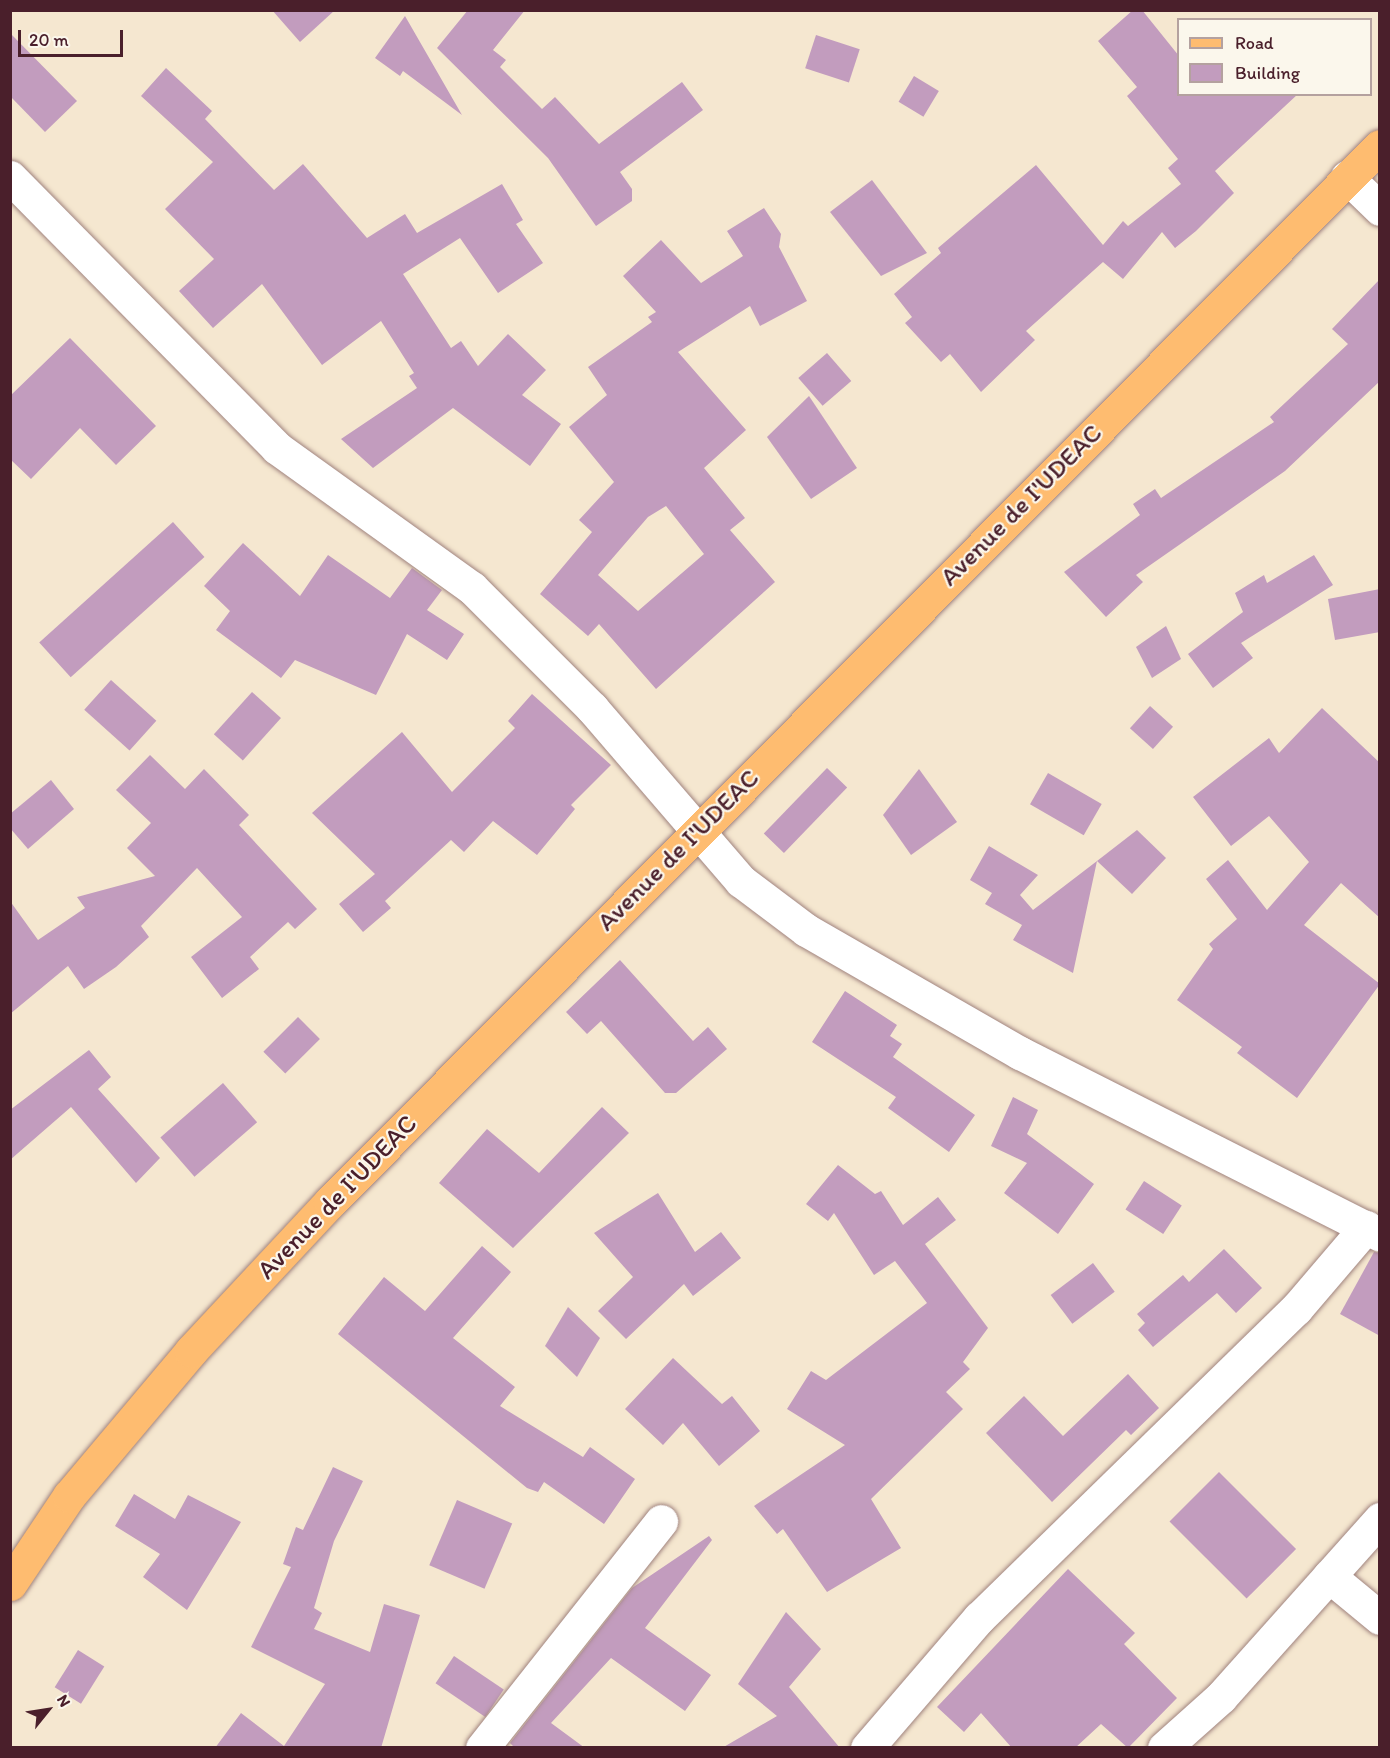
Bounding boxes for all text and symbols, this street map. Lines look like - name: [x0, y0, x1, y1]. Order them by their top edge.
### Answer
- scale bar: [21, 18, 126, 56]
- legend: [1177, 18, 1372, 96]
- text: 20 m: [29, 29, 69, 51]
- text: Road: [1235, 32, 1274, 54]
- text: Building: [1235, 62, 1300, 84]
- street label: Avenue de I'UDEAC: [933, 417, 1109, 593]
- street label: Avenue de I'UDEAC: [590, 762, 766, 938]
- street label: Avenue de I'UDEAC: [251, 1108, 423, 1286]
- north arrow: [18, 1680, 78, 1740]
- text: N: [53, 1691, 75, 1710]

